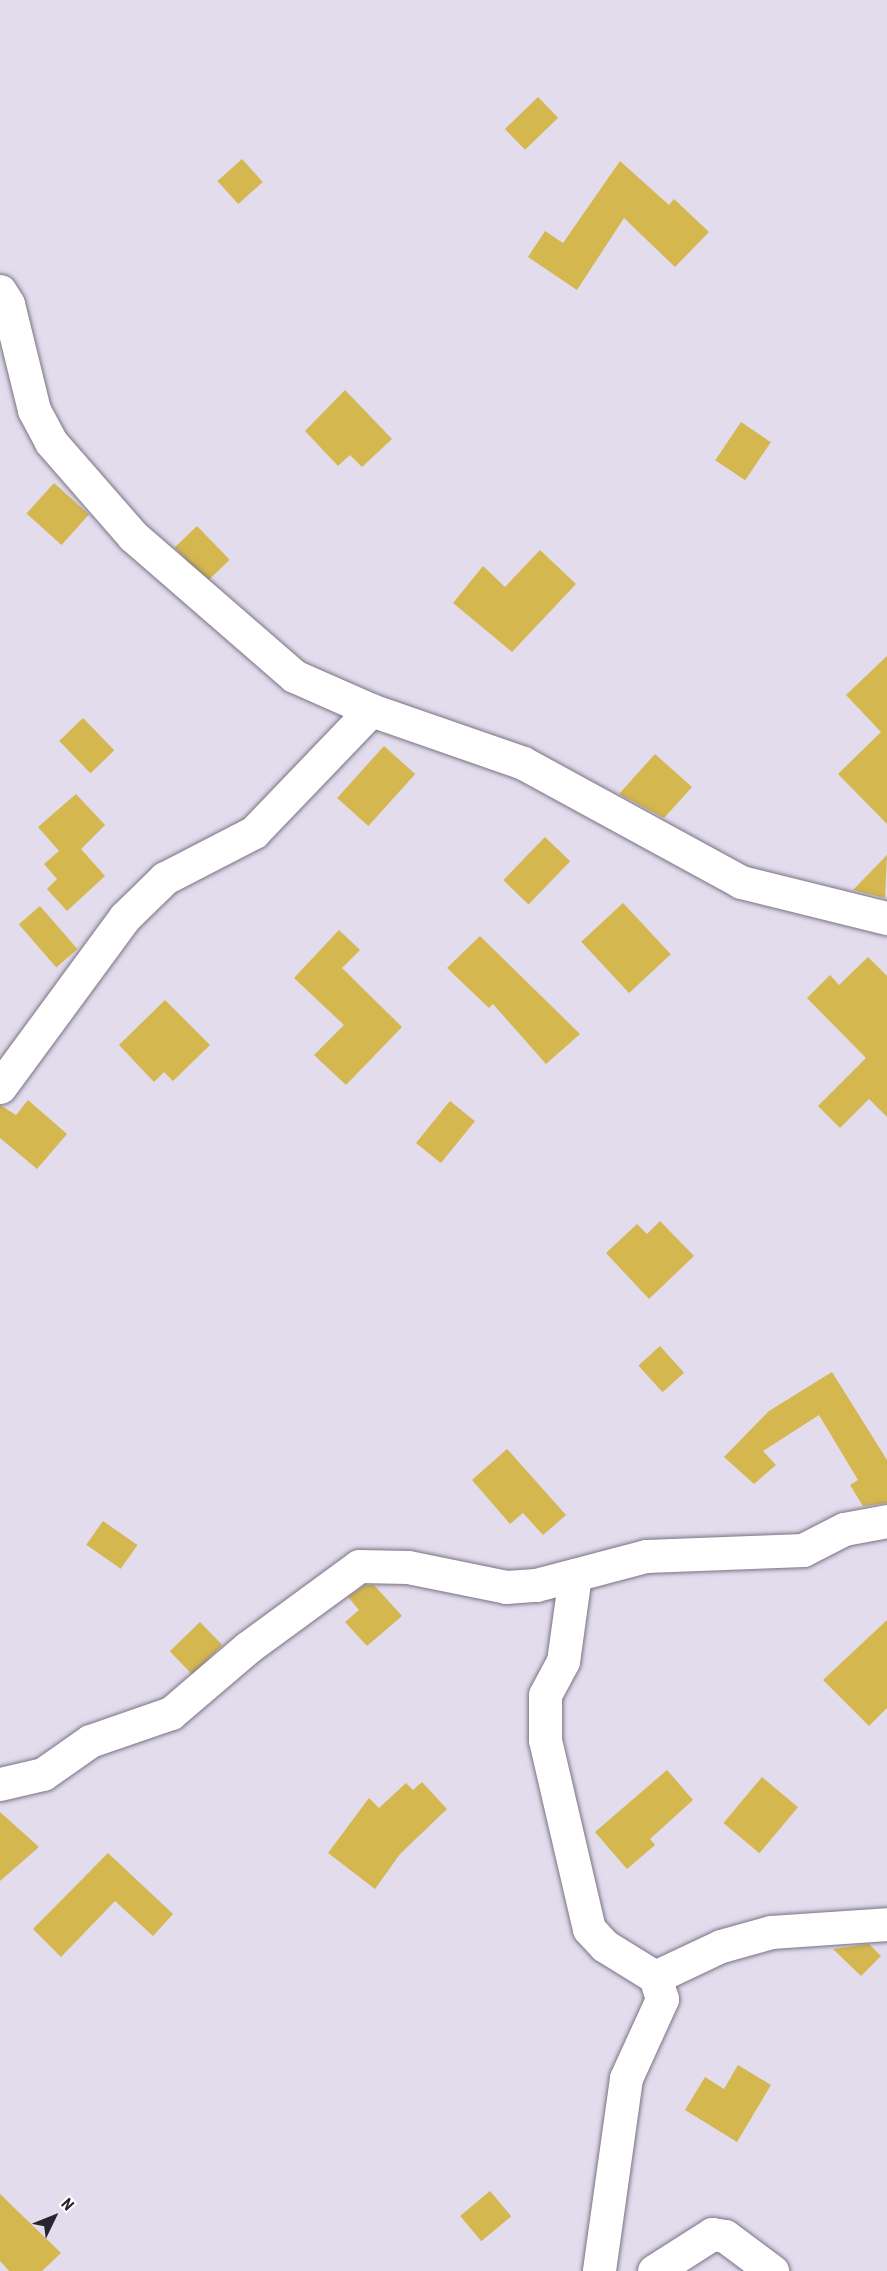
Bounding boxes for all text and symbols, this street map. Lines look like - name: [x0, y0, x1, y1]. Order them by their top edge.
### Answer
- north arrow: [24, 2187, 84, 2247]
- text: N: [57, 2194, 78, 2214]

